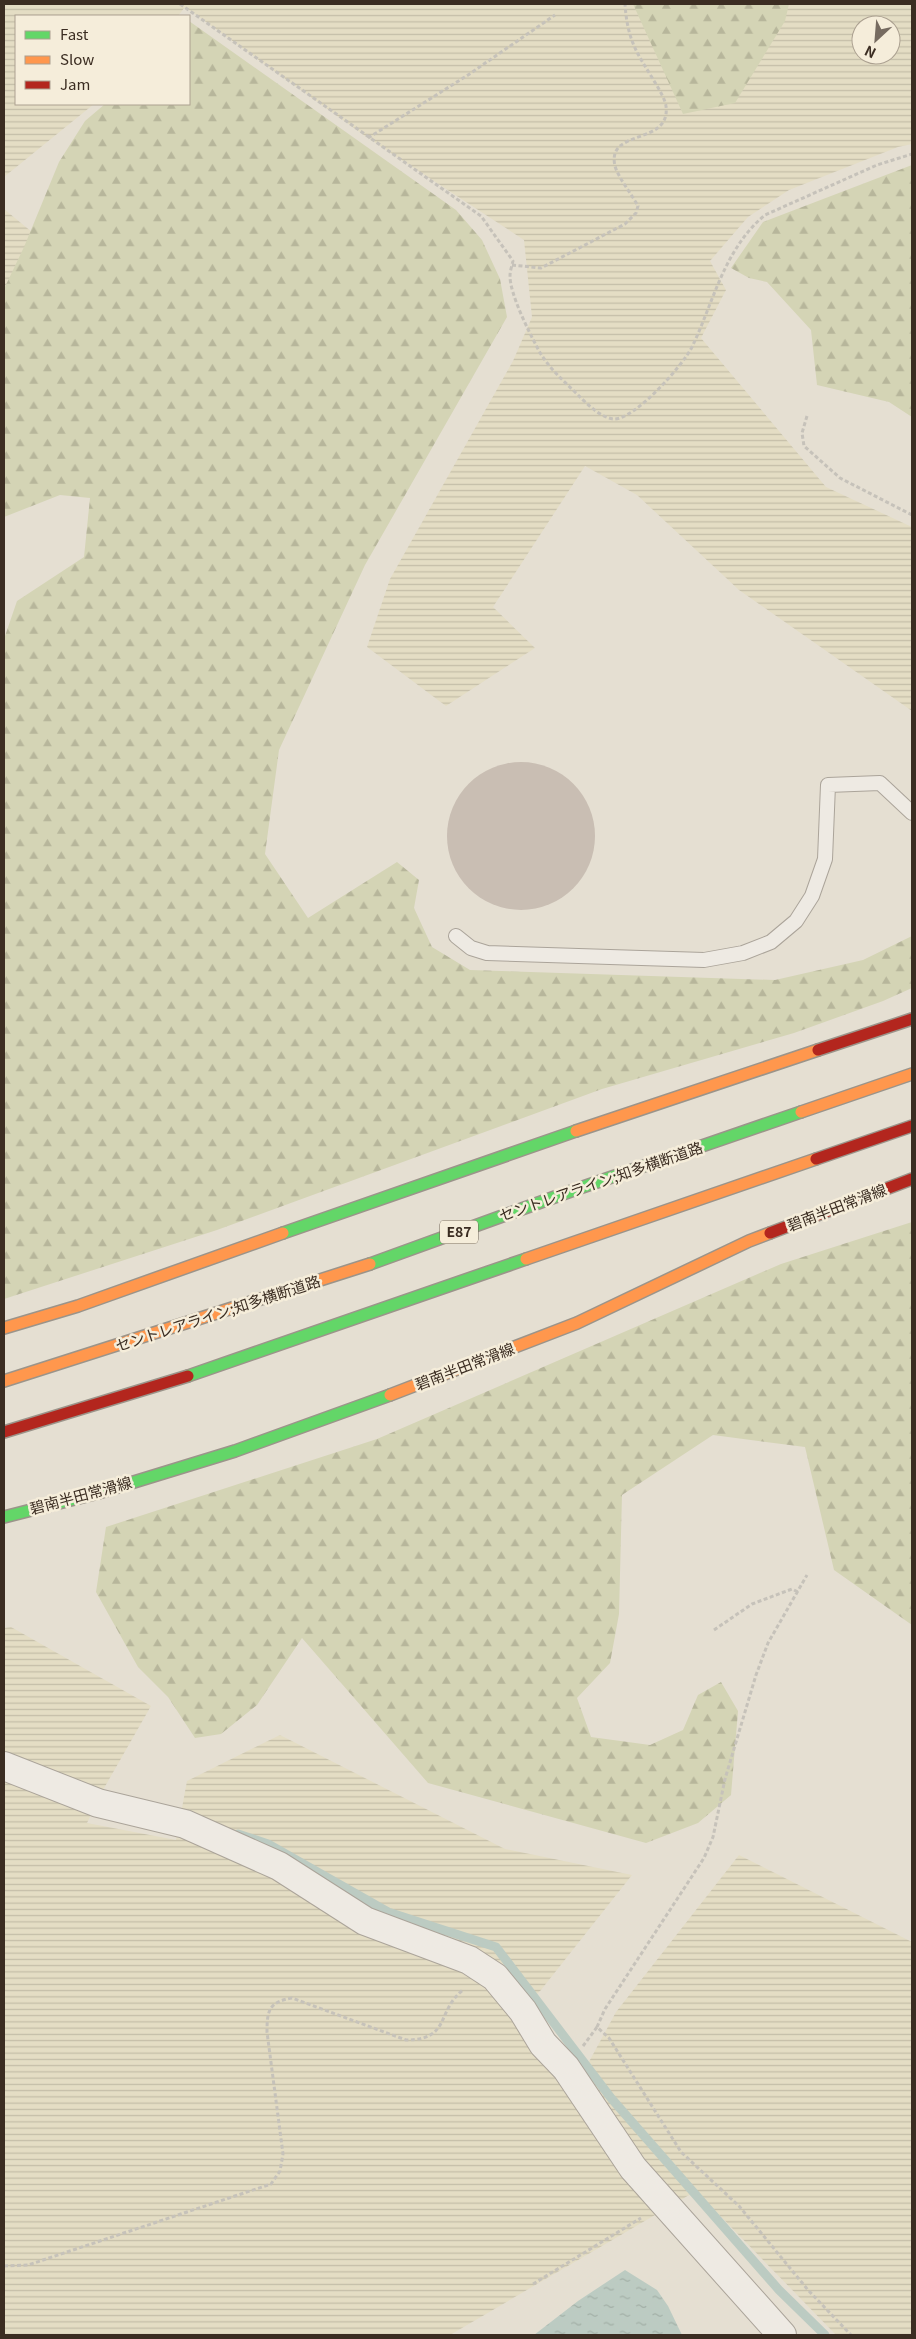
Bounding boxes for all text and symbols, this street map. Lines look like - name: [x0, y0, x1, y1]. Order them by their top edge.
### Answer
- legend: [15, 15, 190, 105]
- north arrow: [851, 15, 901, 65]
- text: Fast: [60, 23, 89, 44]
- text: N: [861, 41, 879, 64]
- text: Slow: [60, 48, 94, 69]
- text: Jam: [60, 73, 90, 94]
- street label: セントレアライン;知多横断道路: [496, 1136, 705, 1225]
- street label: 碧南半田常滑線: [784, 1178, 889, 1235]
- road number: E87: [440, 1220, 478, 1244]
- street label: セントレアライン;知多横断道路: [112, 1269, 323, 1356]
- street label: 碧南半田常滑線: [412, 1337, 517, 1394]
- street label: 碧南半田常滑線: [27, 1471, 134, 1518]

